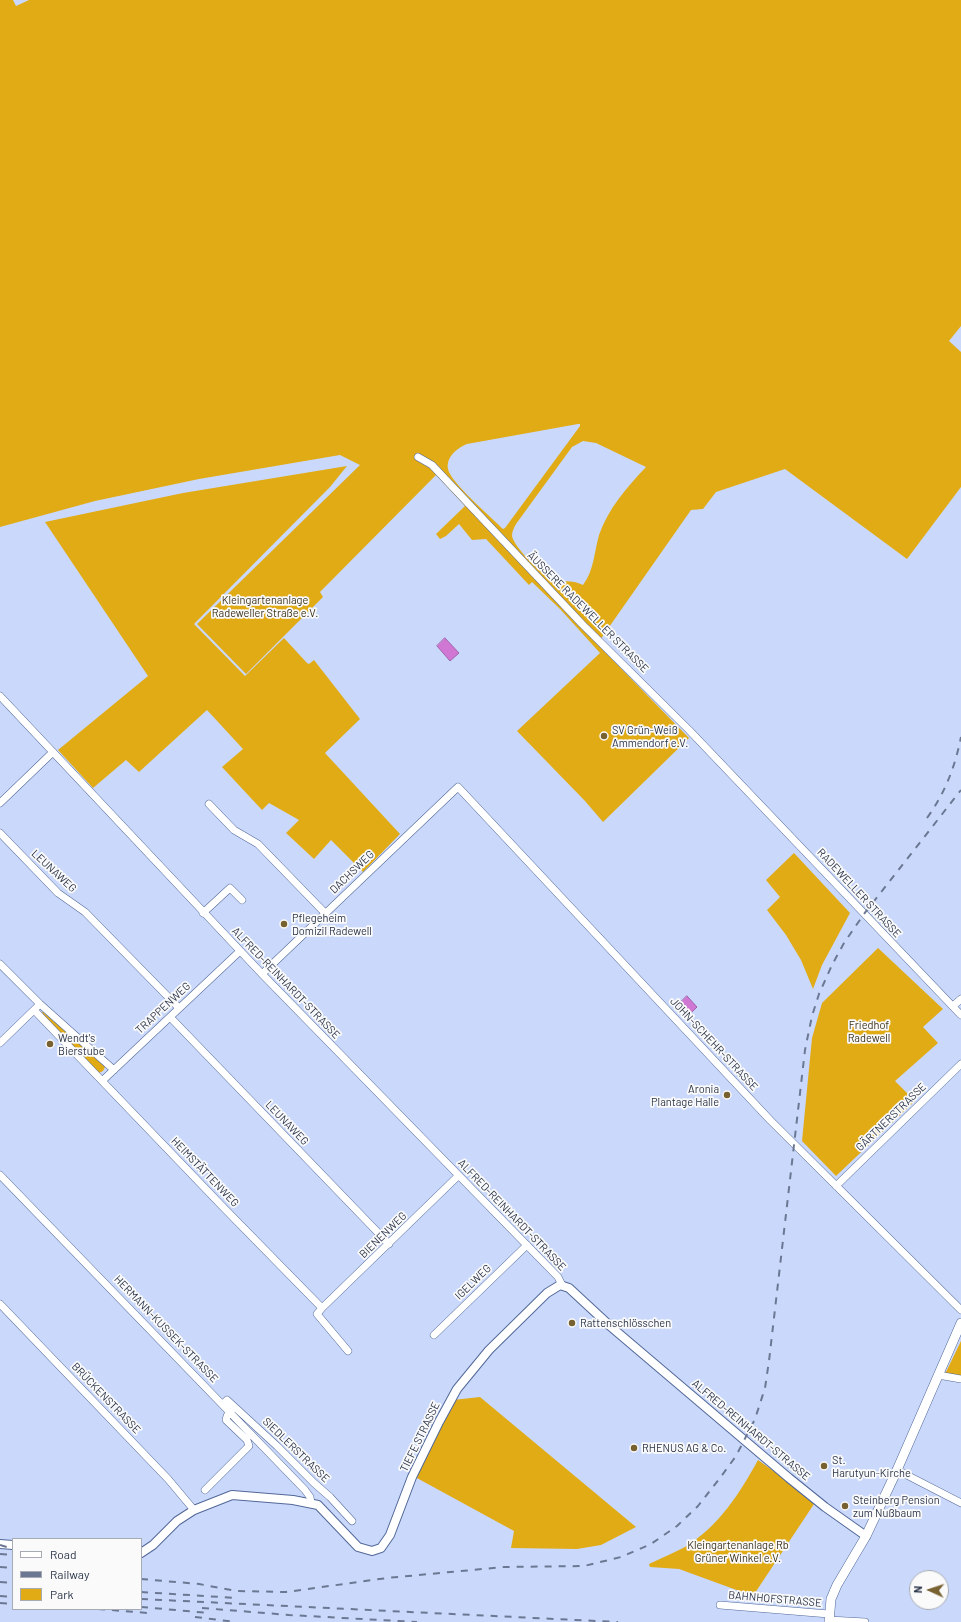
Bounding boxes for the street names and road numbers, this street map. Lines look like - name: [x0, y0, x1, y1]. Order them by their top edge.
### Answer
- street label: ÄUSSERE RADEWELLER STRASSE: [525, 549, 651, 675]
- street label: RADEWELLER STRASSE: [814, 846, 904, 940]
- street label: LEUNAWEG: [29, 847, 79, 895]
- street label: DACHSWEG: [327, 848, 377, 896]
- street label: ALFRED-REINHARDT-STRASSE: [229, 924, 343, 1042]
- street label: TRAPPENWEG: [133, 979, 193, 1037]
- street label: JOHN-SCHEHR-STRASSE: [667, 995, 761, 1093]
- street label: GÄRTNERSTRASSE: [853, 1080, 929, 1154]
- street label: LEUNAWEG: [263, 1098, 311, 1148]
- street label: HEIMSTÄTTENWEG: [168, 1134, 242, 1210]
- street label: ALFRED-REINHARDT-STRASSE: [455, 1156, 569, 1274]
- street label: BIENENWEG: [357, 1209, 409, 1261]
- street label: IGELWEG: [452, 1262, 494, 1302]
- street label: HERMANN-KUSSEK-STRASSE: [111, 1273, 221, 1385]
- street label: BRÜCKENSTRASSE: [69, 1360, 143, 1436]
- street label: ALFRED-REINHARDT-STRASSE: [689, 1377, 813, 1483]
- street label: TIEFE STRASSE: [397, 1400, 443, 1474]
- street label: SIEDLERSTRASSE: [260, 1415, 332, 1485]
- street label: BAHNHOFSTRASSE: [728, 1588, 822, 1610]

